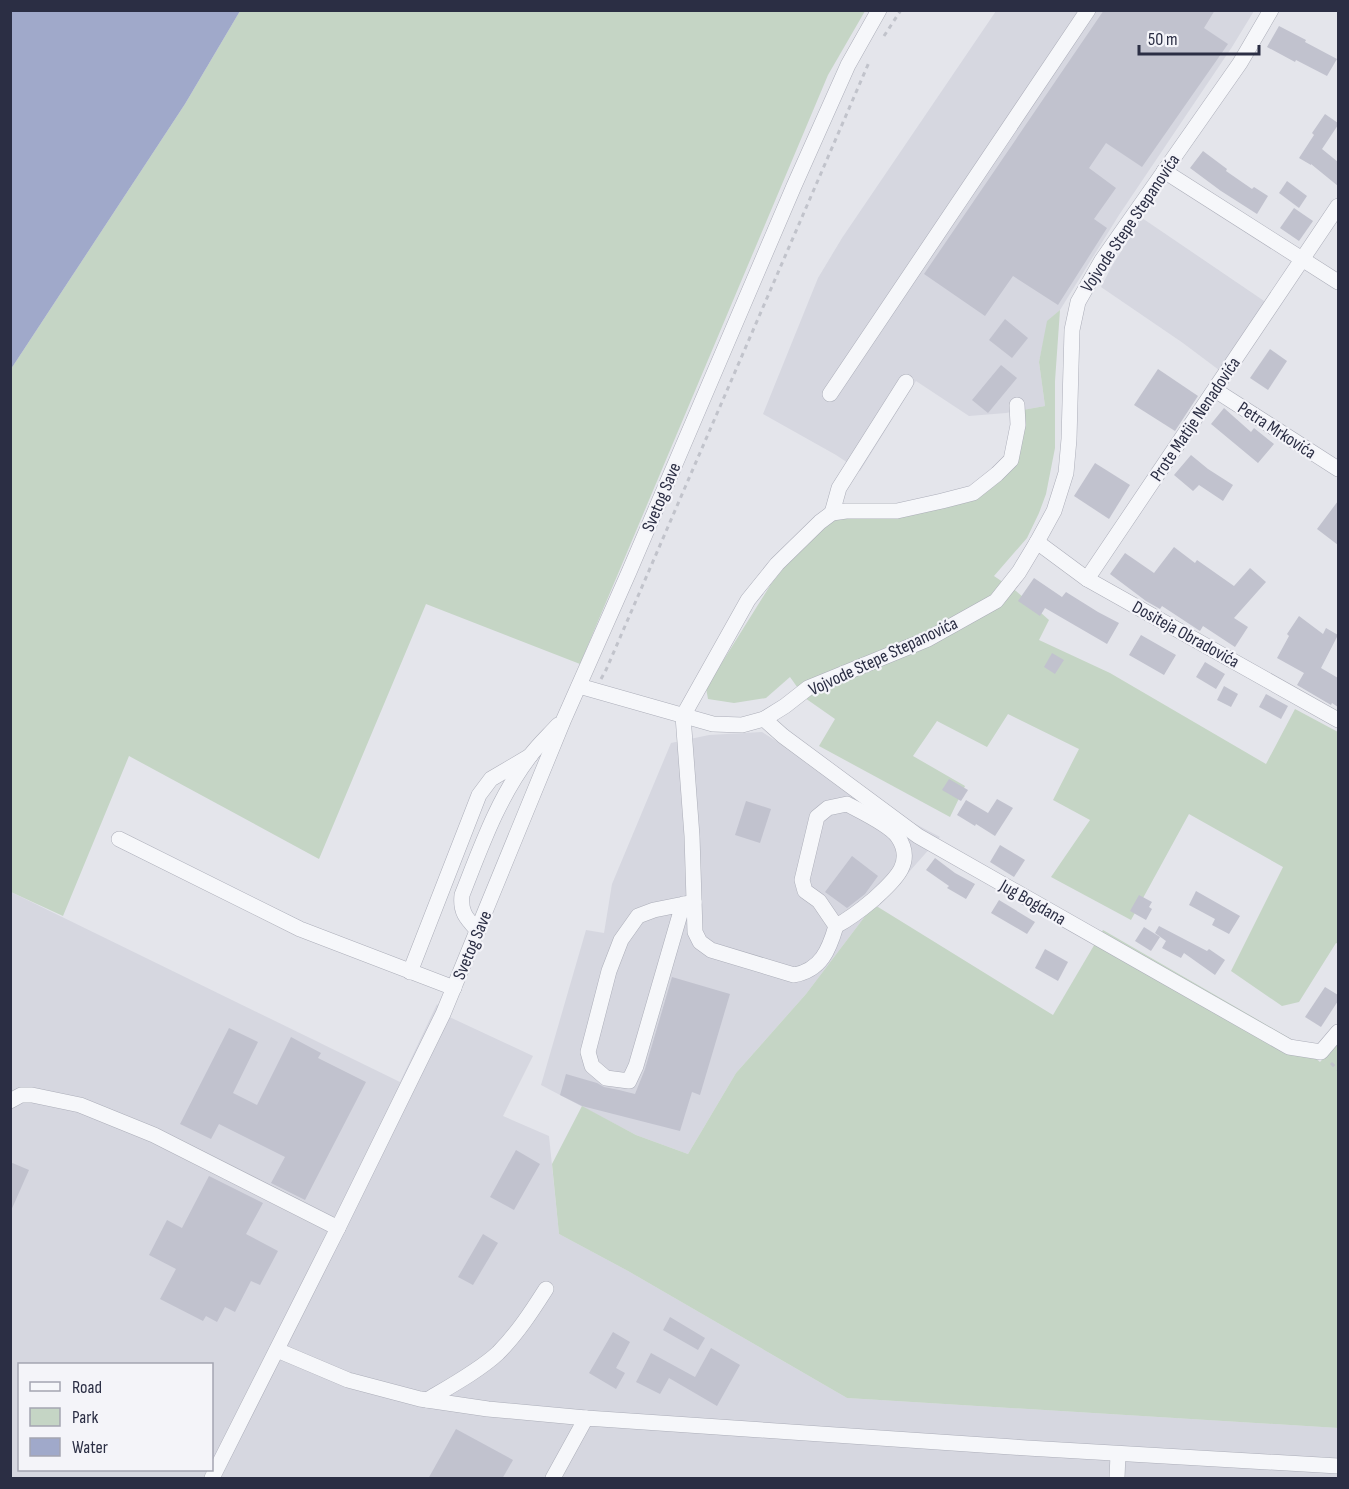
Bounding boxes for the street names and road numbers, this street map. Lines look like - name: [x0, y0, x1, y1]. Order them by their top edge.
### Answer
- street label: Vojvode Stepe Stepanovića: [1076, 150, 1184, 296]
- street label: Prote Matije Nenadovića: [1146, 353, 1245, 485]
- street label: Petra Mrkovića: [1234, 397, 1320, 463]
- street label: Svetog Save: [638, 459, 685, 535]
- street label: Dositeja Obradovića: [1129, 596, 1243, 672]
- street label: Vojvode Stepe Stepanovića: [805, 613, 961, 700]
- street label: Jug Bogdana: [995, 875, 1070, 930]
- street label: Svetog Save: [449, 907, 496, 983]

